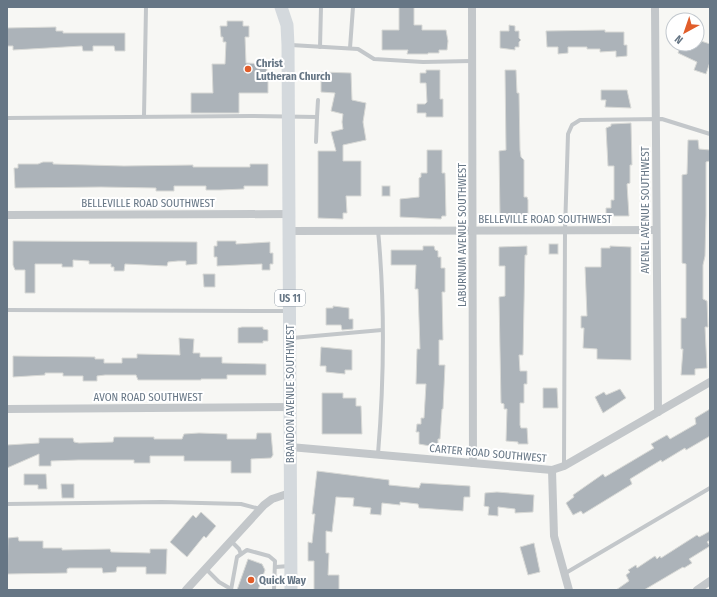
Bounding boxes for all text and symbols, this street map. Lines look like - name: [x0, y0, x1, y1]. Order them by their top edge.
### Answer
- north arrow: [665, 12, 705, 52]
- text: N: [672, 32, 686, 46]
- place label: Christ Lutheran Church: [256, 57, 331, 83]
- marker: Christ Lutheran Church: [243, 64, 253, 74]
- street label: AVENEL AVENUE SOUTHWEST: [639, 146, 652, 274]
- street label: LABURNUM AVENUE SOUTHWEST: [456, 162, 469, 307]
- street label: BELLEVILLE ROAD SOUTHWEST: [81, 197, 216, 210]
- street label: BELLEVILLE ROAD SOUTHWEST: [478, 213, 613, 226]
- road number: US 11: [275, 290, 305, 306]
- street label: BRANDON AVENUE SOUTHWEST: [284, 324, 297, 463]
- street label: AVON ROAD SOUTHWEST: [94, 391, 203, 404]
- street label: CARTER ROAD SOUTHWEST: [429, 442, 548, 465]
- place label: Quick Way: [259, 574, 307, 587]
- marker: Quick Way: [246, 575, 256, 585]

